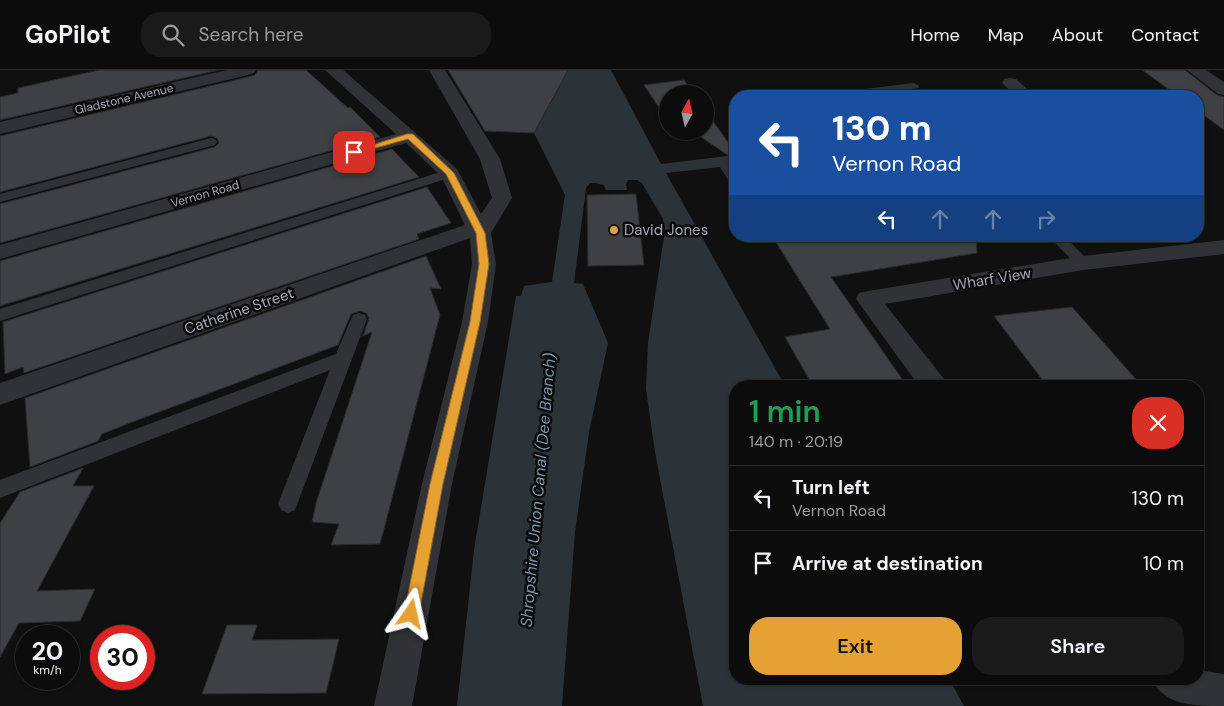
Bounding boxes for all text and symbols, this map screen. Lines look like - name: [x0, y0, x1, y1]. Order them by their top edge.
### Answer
- search box: [141, 12, 491, 57]
- text: GoPilot: [25, 19, 111, 50]
- icon: search: [159, 21, 187, 49]
- text: Search here: [199, 22, 303, 47]
- text: Home: [910, 23, 960, 47]
- text: Map: [988, 23, 1024, 47]
- text: About: [1052, 23, 1103, 47]
- text: Contact: [1131, 23, 1199, 47]
- street label: Gladstone Avenue: [73, 80, 175, 118]
- north arrow: [659, 85, 714, 140]
- map controls: [659, 85, 714, 140]
- text: 130 m: [832, 105, 932, 151]
- icon: left: [749, 110, 814, 175]
- pin: [333, 131, 375, 173]
- icon: arrive: [340, 138, 368, 166]
- text: Vernon Road: [832, 149, 961, 178]
- street label: Vernon Road: [169, 177, 241, 211]
- icon: left: [873, 205, 901, 233]
- icon: ahead: [926, 205, 954, 233]
- icon: ahead: [979, 205, 1007, 233]
- icon: right: [1032, 205, 1060, 233]
- place label: David Jones: [624, 220, 708, 240]
- marker: David Jones: [608, 224, 620, 236]
- street label: Wharf View: [951, 263, 1033, 295]
- street label: Catherine Street: [182, 283, 297, 339]
- water label: Shropshire Union Canal (Dee Branch): [516, 352, 560, 628]
- text: 1 min: [749, 392, 821, 431]
- button: close: [1132, 397, 1184, 449]
- text: 140 m · 20:19: [749, 431, 843, 452]
- text: Turn left: [792, 475, 870, 500]
- icon: left: [749, 484, 777, 512]
- text: 130 m: [1132, 486, 1184, 511]
- text: Vernon Road: [792, 500, 886, 521]
- icon: arrive: [749, 549, 777, 577]
- text: Arrive at destination: [792, 551, 983, 576]
- text: 10 m: [1143, 551, 1184, 576]
- position arrow: [384, 587, 436, 639]
- button: Exit: [749, 617, 962, 675]
- button: Share: [972, 617, 1184, 675]
- speed limit sign: 30: [90, 625, 155, 690]
- text: 20: [32, 635, 63, 668]
- text: km/h: [33, 662, 62, 678]

